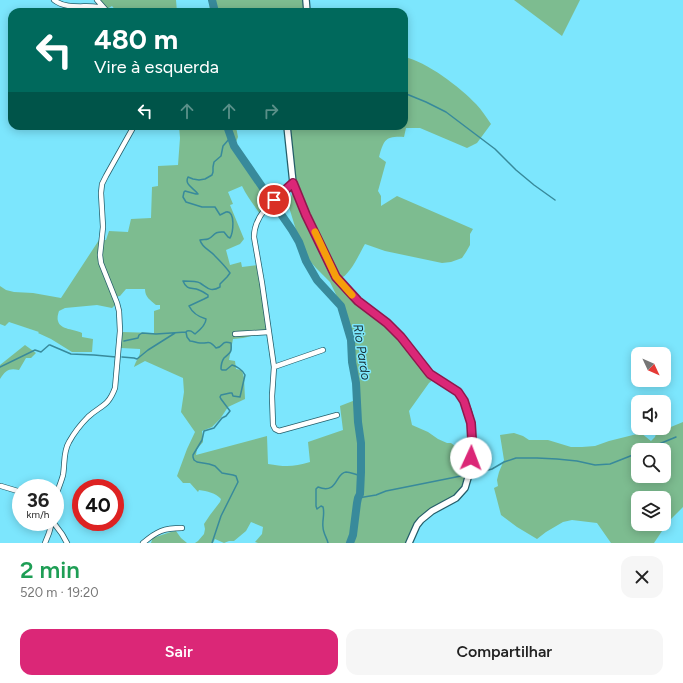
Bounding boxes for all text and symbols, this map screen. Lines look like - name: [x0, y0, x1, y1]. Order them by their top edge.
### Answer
- text: 480 m: [94, 22, 178, 56]
- icon: left: [28, 24, 80, 76]
- text: Vire à esquerda: [94, 56, 219, 78]
- icon: left: [134, 100, 156, 122]
- icon: ahead: [176, 100, 198, 122]
- icon: ahead: [218, 100, 240, 122]
- icon: right: [260, 100, 282, 122]
- pin: [257, 183, 291, 217]
- icon: arrive: [263, 189, 285, 211]
- water label: Rio Pardo: [350, 323, 374, 382]
- north arrow: [631, 347, 671, 387]
- map controls: [631, 347, 671, 531]
- button: sound: [631, 395, 671, 435]
- position arrow: [450, 437, 492, 479]
- button: search: [631, 443, 671, 483]
- speed limit sign: 40: [72, 479, 124, 531]
- text: 36: [27, 488, 49, 512]
- button: layers: [631, 491, 671, 531]
- text: km/h: [27, 508, 49, 521]
- text: 2 min: [20, 555, 80, 584]
- button: close: [621, 556, 663, 598]
- text: 520 m · 19:20: [20, 585, 99, 600]
- button: Sair: [20, 629, 338, 675]
- button: Compartilhar: [346, 629, 663, 675]

